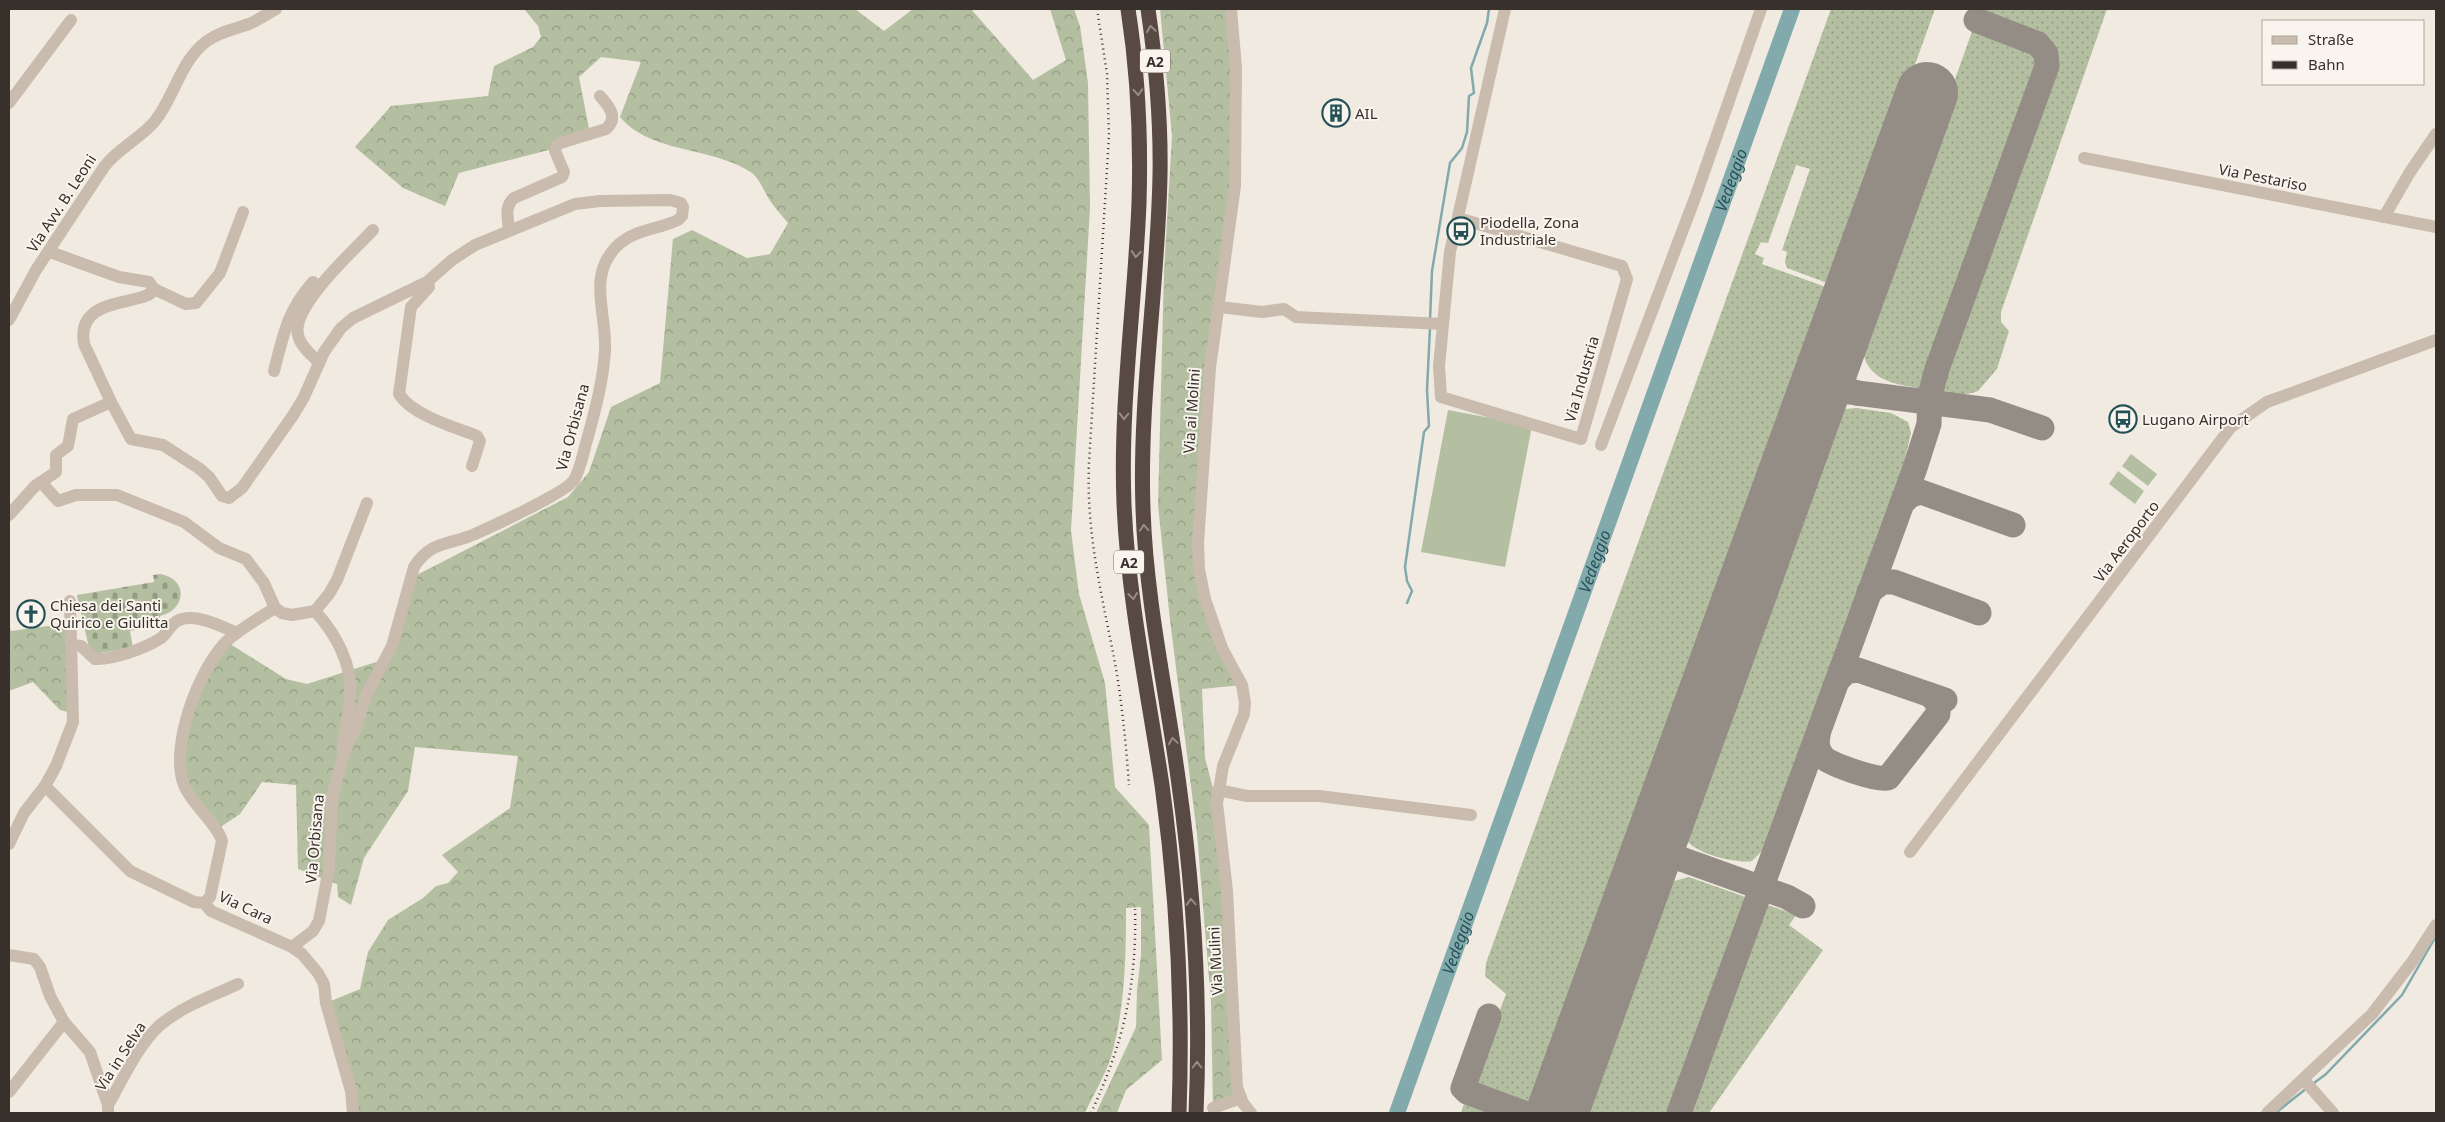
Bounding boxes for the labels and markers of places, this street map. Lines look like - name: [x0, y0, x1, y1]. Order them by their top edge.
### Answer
- building icon: AIL: [1321, 98, 1351, 128]
- place label: AIL: [1355, 103, 1378, 123]
- place label: Piodella, Zona Industriale: [1480, 212, 1579, 249]
- bus stop icon: Piodella, Zona Industriale: [1446, 216, 1476, 246]
- bus stop icon: Lugano Airport: [2108, 404, 2138, 434]
- place label: Lugano Airport: [2142, 409, 2249, 429]
- place label: Chiesa dei Santi Quirico e Giulitta: [50, 595, 169, 632]
- church icon: Chiesa dei Santi Quirico e Giulitta: [16, 599, 46, 629]

